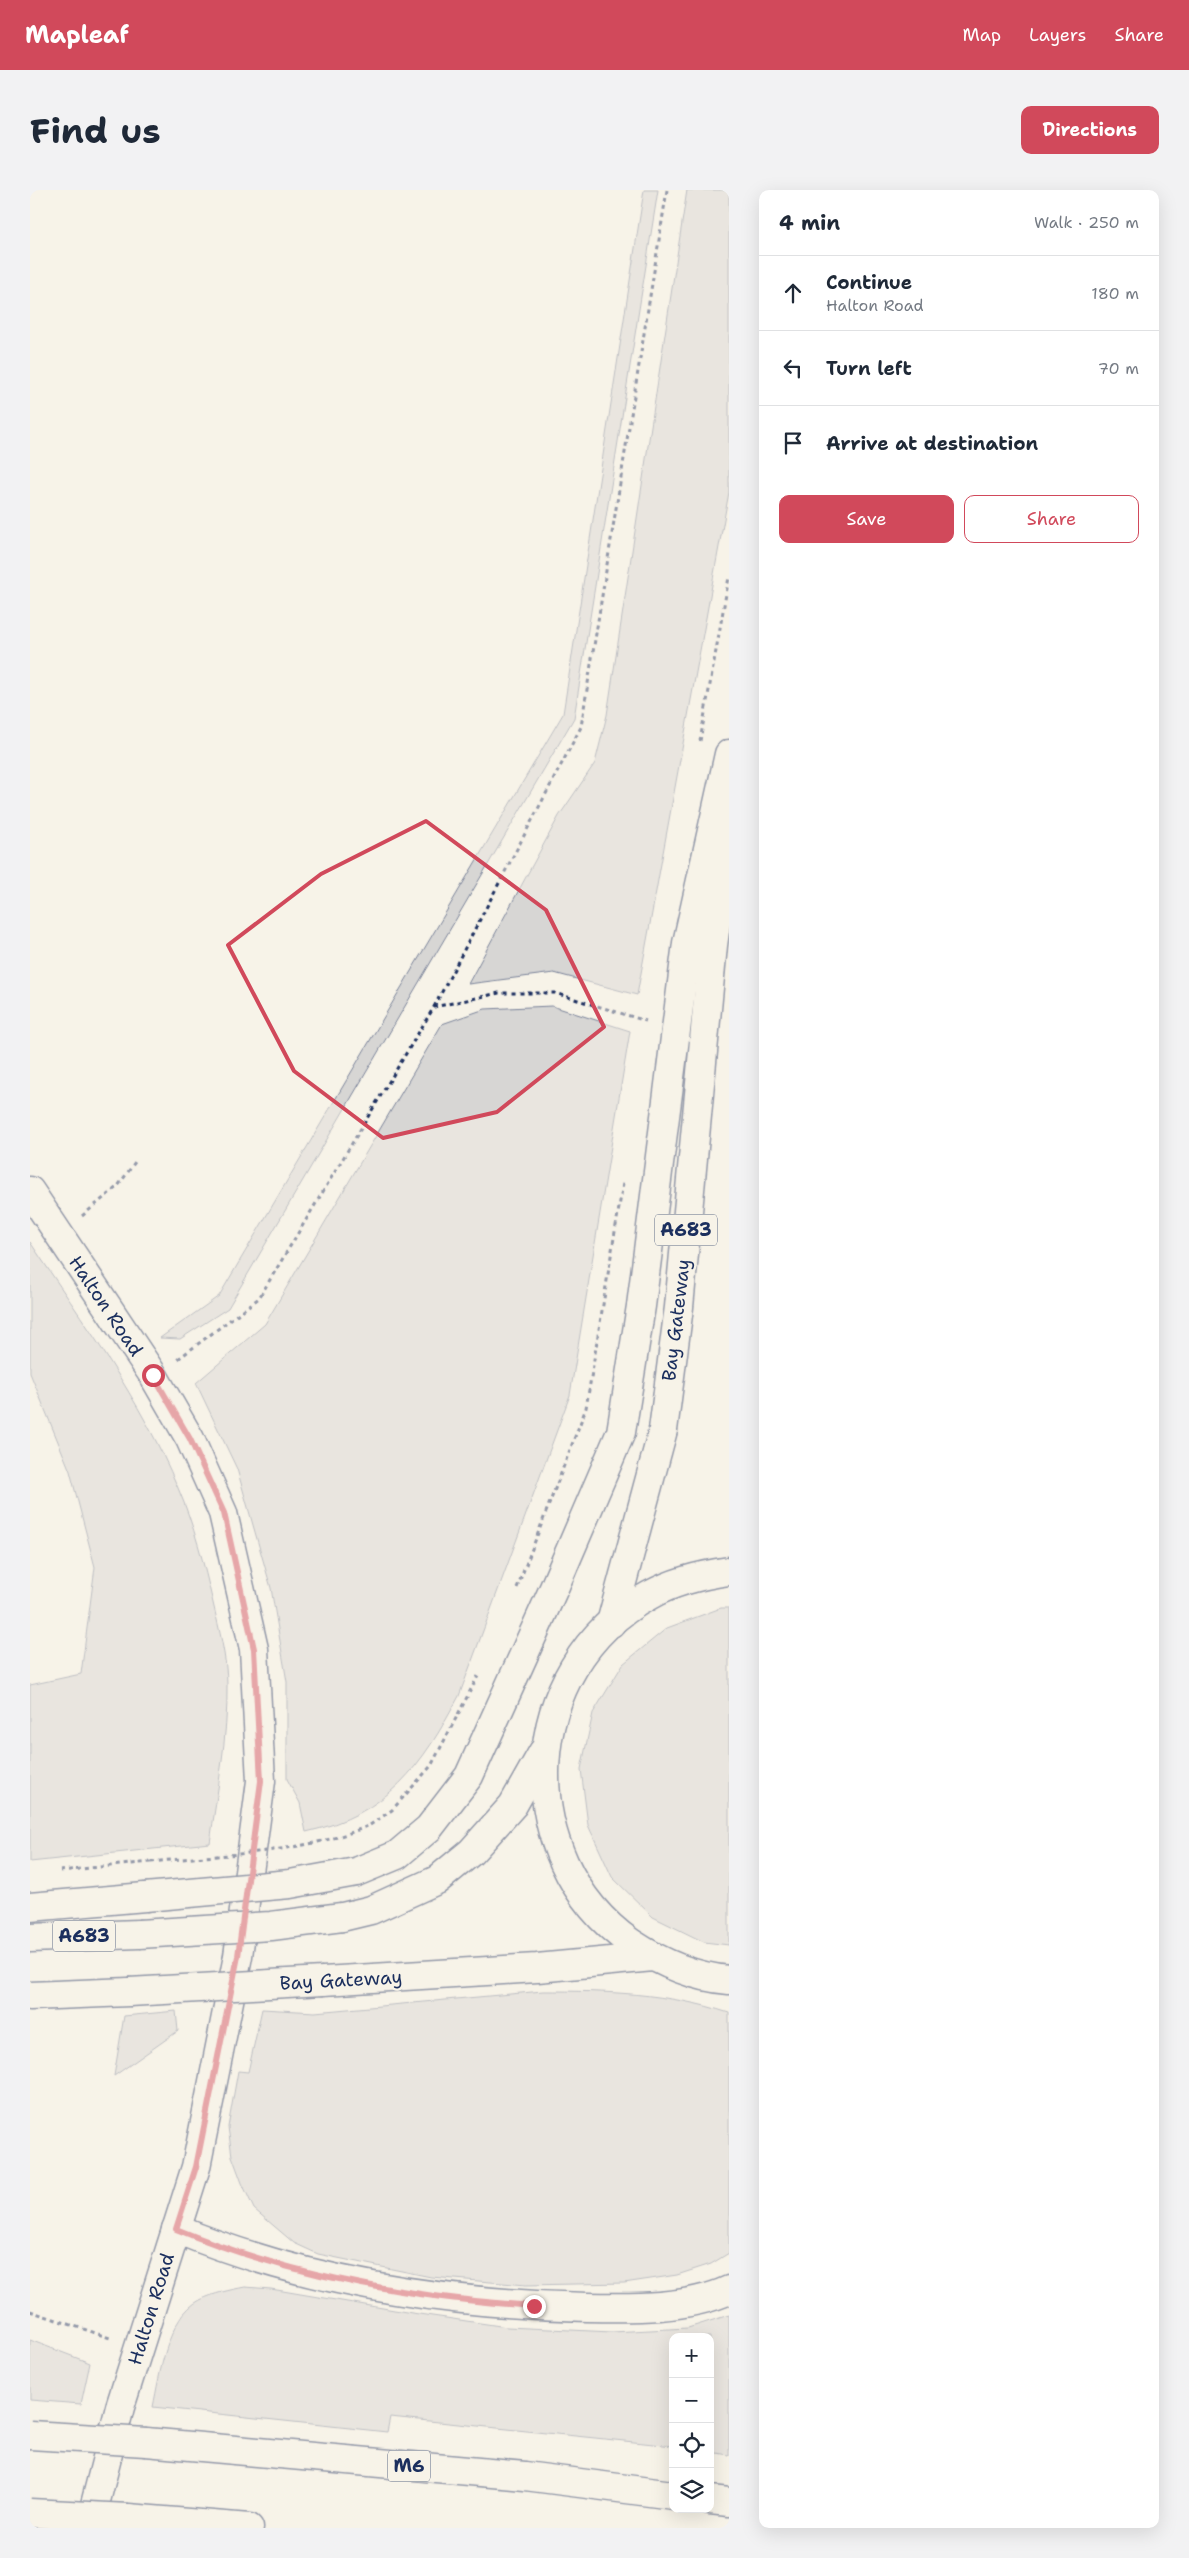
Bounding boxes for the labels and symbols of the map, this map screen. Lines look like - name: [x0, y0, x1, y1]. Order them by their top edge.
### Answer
- road number: A683: [655, 1214, 717, 1246]
- street label: Halton Road: [63, 1251, 149, 1361]
- street label: Bay Gateway: [656, 1258, 696, 1382]
- route start: [142, 1364, 165, 1387]
- road number: A683: [53, 1920, 115, 1952]
- street label: Bay Gateway: [279, 1964, 403, 1996]
- street label: Halton Road: [122, 2250, 180, 2368]
- route end: [523, 2295, 546, 2318]
- road number: M6: [388, 2450, 430, 2482]

